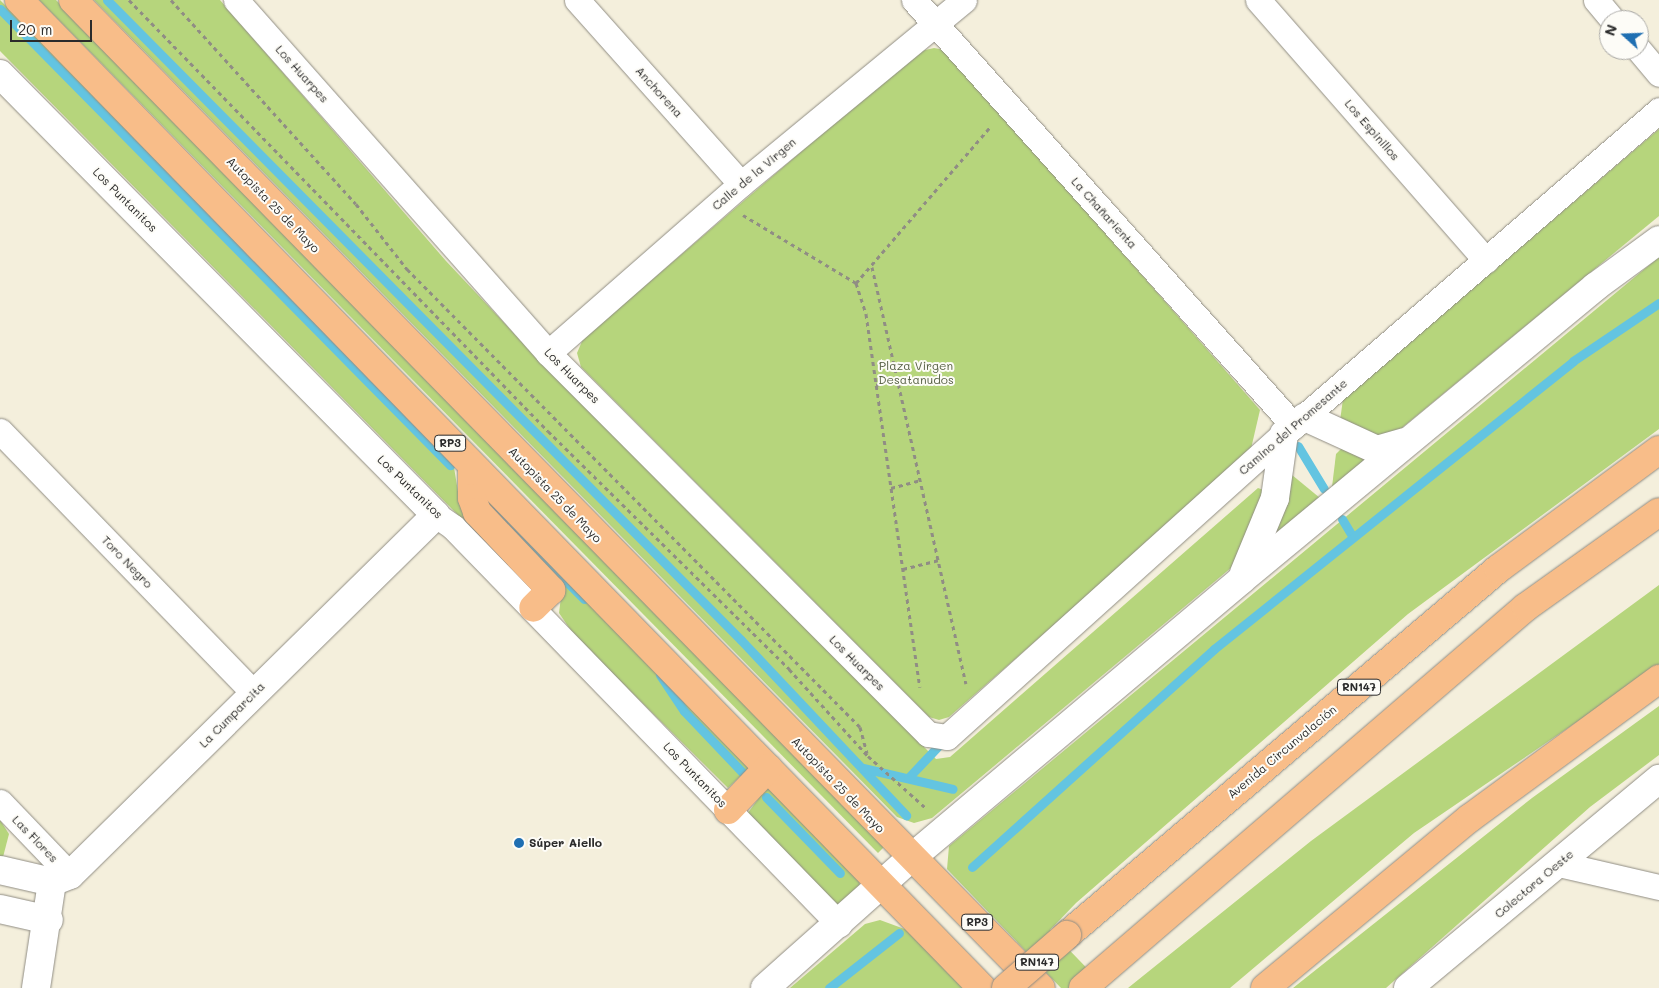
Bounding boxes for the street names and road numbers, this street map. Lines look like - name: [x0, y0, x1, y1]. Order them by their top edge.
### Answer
- street label: Los Huarpes: [272, 42, 332, 106]
- street label: Anchorena: [632, 64, 686, 120]
- street label: Los Espinillos: [1342, 97, 1402, 163]
- street label: Calle de la Virgen: [709, 135, 799, 213]
- street label: Autopista 25 de Mayo: [224, 154, 322, 256]
- street label: Los Puntanitos: [90, 165, 160, 235]
- street label: La Chañarienta: [1068, 174, 1140, 252]
- street label: Los Huarpes: [541, 345, 603, 407]
- street label: Camino del Promesante: [1236, 376, 1350, 478]
- road number: RP3: [434, 434, 466, 452]
- street label: Autopista 25 de Mayo: [506, 444, 604, 546]
- street label: Los Puntanitos: [374, 452, 446, 522]
- street label: Toro Negro: [98, 533, 156, 591]
- street label: Los Huarpes: [826, 632, 888, 694]
- street label: La Cumparcita: [196, 679, 268, 751]
- road number: RN147: [1336, 679, 1382, 696]
- street label: Avenida Circunvalación: [1225, 702, 1339, 802]
- street label: Autopista 25 de Mayo: [789, 734, 887, 836]
- street label: Los Puntanitos: [660, 739, 730, 811]
- street label: Las Flores: [9, 813, 61, 865]
- street label: Colectora Oeste: [1492, 847, 1576, 921]
- road number: RP3: [961, 914, 993, 930]
- road number: RN147: [1014, 954, 1060, 970]

